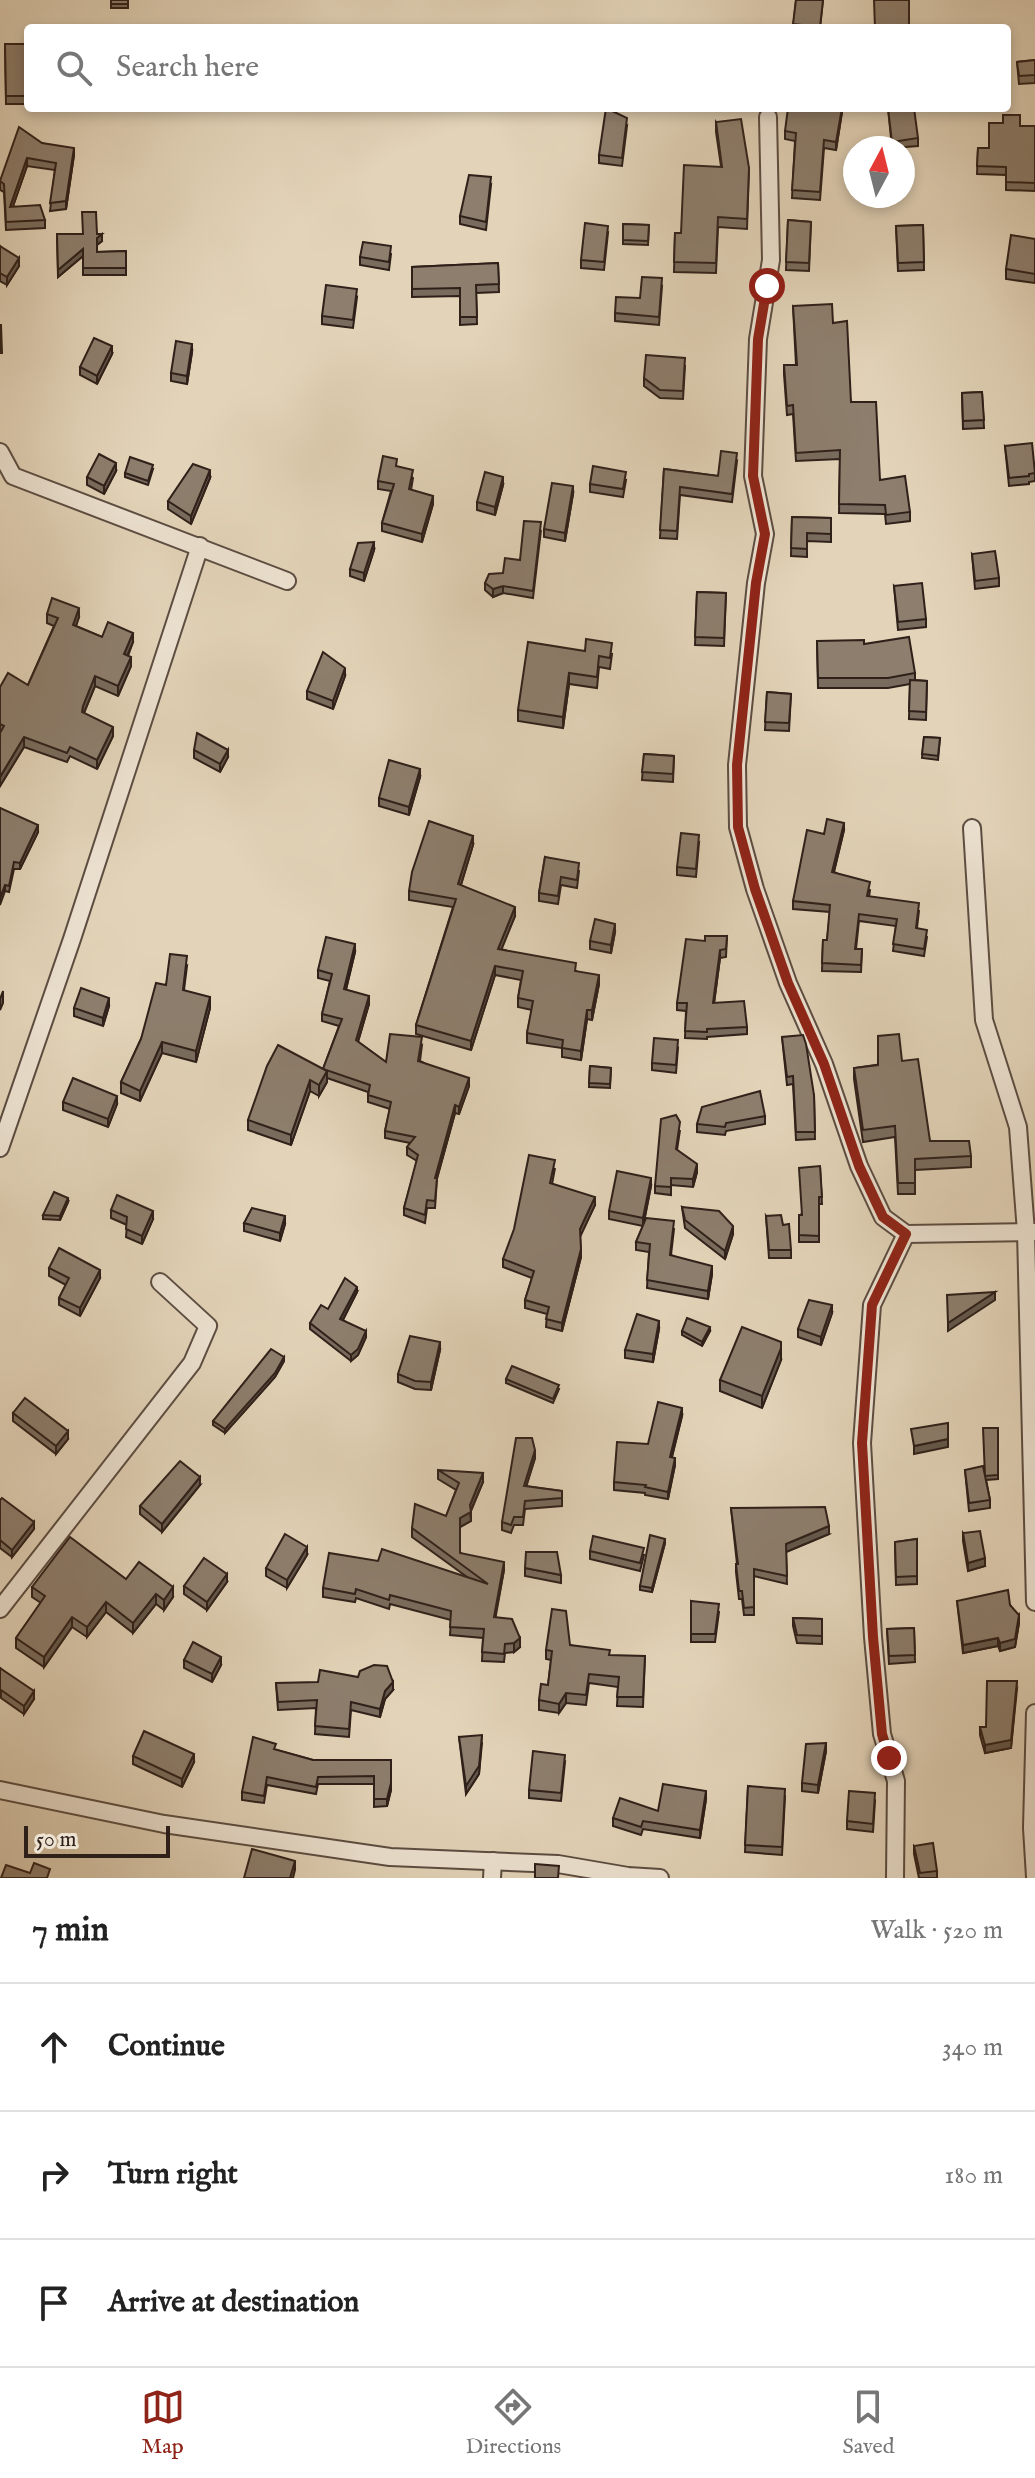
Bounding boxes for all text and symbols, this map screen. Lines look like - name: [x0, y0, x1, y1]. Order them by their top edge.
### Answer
- search box: [24, 24, 1011, 112]
- icon: search: [52, 46, 96, 90]
- text: Search here: [116, 49, 259, 87]
- north arrow: [843, 136, 915, 208]
- route start: [749, 268, 785, 304]
- route end: [871, 1740, 907, 1776]
- scale bar: [24, 1822, 170, 1858]
- text: 50 m: [36, 1826, 77, 1854]
- text: 7 min: [32, 1909, 109, 1952]
- text: Walk · 520 m: [870, 1914, 1003, 1947]
- icon: ahead: [32, 2025, 76, 2069]
- text: Continue: [108, 2028, 225, 2066]
- text: 340 m: [942, 2031, 1003, 2064]
- icon: right: [32, 2153, 76, 2197]
- text: Turn right: [108, 2156, 238, 2194]
- text: 180 m: [945, 2159, 1003, 2192]
- icon: arrive: [32, 2281, 76, 2325]
- text: Arrive at destination: [108, 2284, 359, 2322]
- tab: Map: [141, 2385, 185, 2461]
- tab: Directions: [466, 2385, 561, 2461]
- tab: Saved: [842, 2385, 894, 2461]

